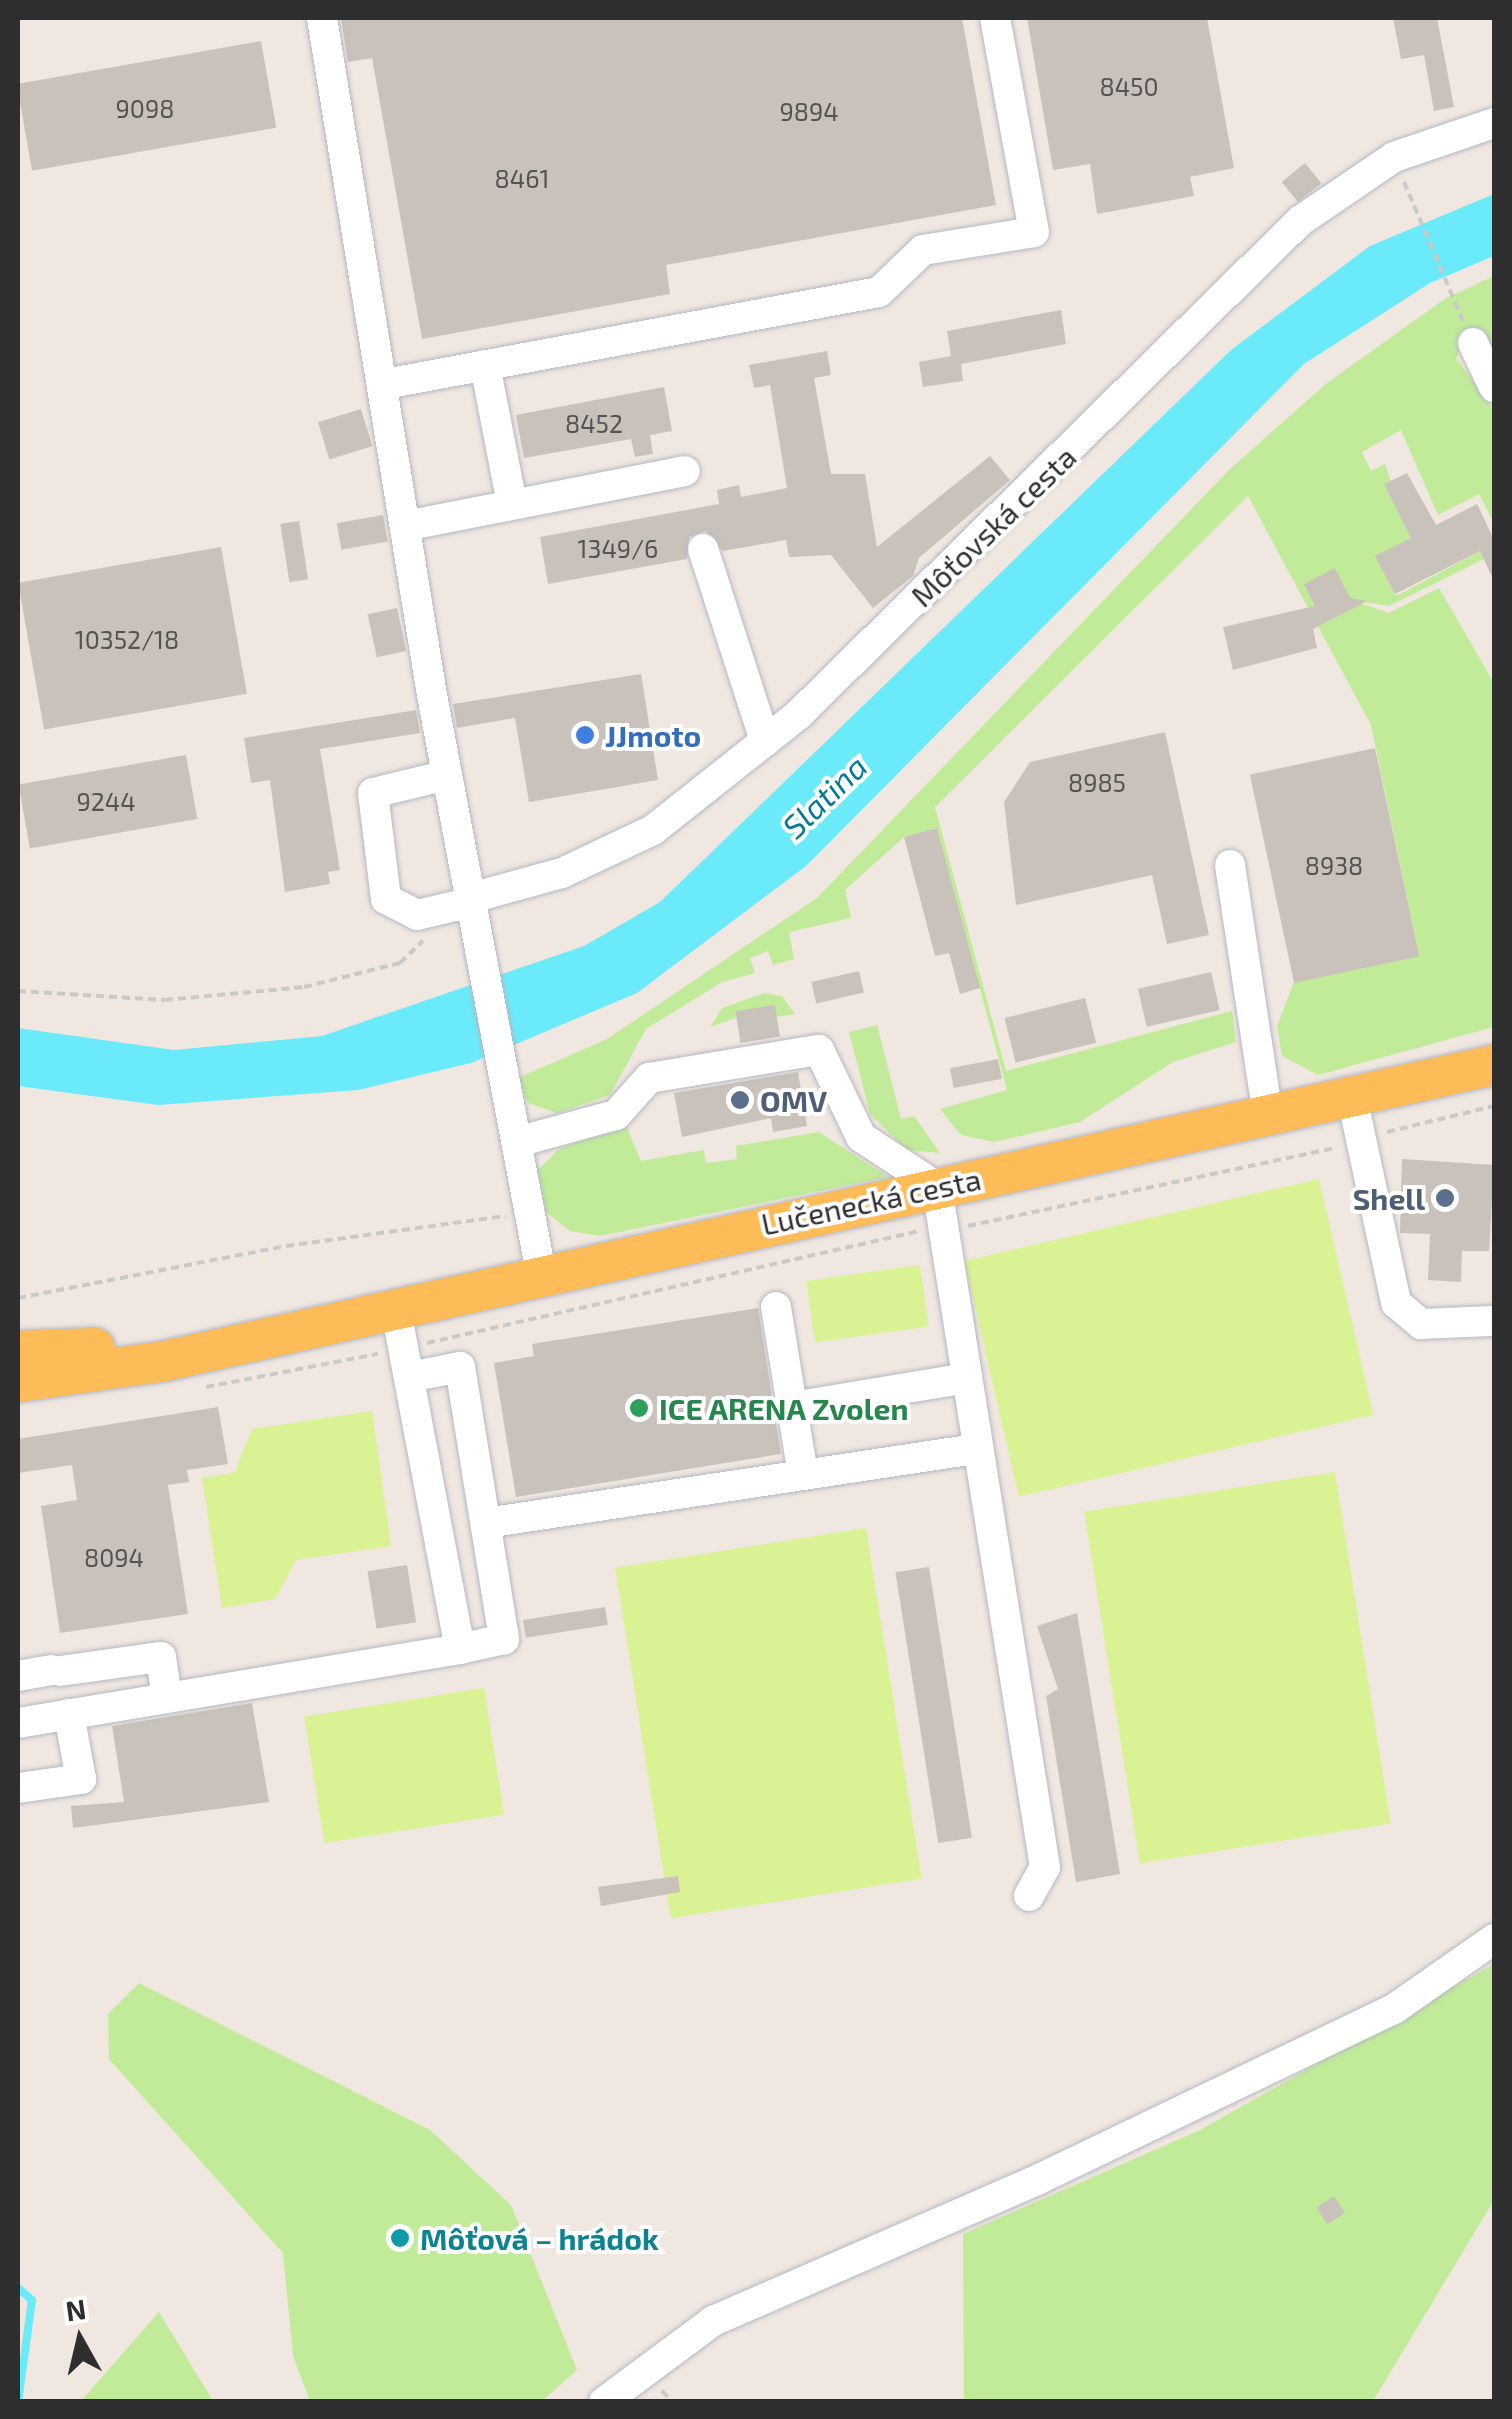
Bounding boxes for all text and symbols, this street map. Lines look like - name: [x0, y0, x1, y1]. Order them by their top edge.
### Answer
- house number: 8450: [1099, 71, 1159, 101]
- house number: 9098: [116, 93, 174, 123]
- house number: 9894: [779, 96, 839, 126]
- house number: 8461: [495, 163, 549, 193]
- house number: 8452: [565, 408, 623, 438]
- street label: Môťovská cesta: [903, 438, 1083, 614]
- house number: 1349/6: [578, 533, 658, 563]
- house number: 10352/18: [75, 624, 179, 654]
- place label: JJmoto: [605, 717, 701, 753]
- marker: JJmoto: [574, 724, 596, 746]
- water label: Slatina: [774, 747, 874, 845]
- house number: 8985: [1068, 767, 1126, 797]
- house number: 9244: [76, 786, 136, 816]
- house number: 8938: [1305, 850, 1363, 880]
- place label: OMV: [760, 1082, 827, 1118]
- marker: OMV: [729, 1089, 751, 1111]
- street label: Lučenecká cesta: [758, 1160, 984, 1242]
- place label: Shell: [1353, 1180, 1425, 1216]
- marker: Shell: [1434, 1187, 1456, 1209]
- place label: ICE ARENA Zvolen: [659, 1390, 910, 1426]
- marker: ICE ARENA Zvolen: [628, 1397, 650, 1419]
- house number: 8094: [84, 1542, 144, 1572]
- place label: Môťová – hrádok: [420, 2220, 659, 2256]
- marker: Môťová – hrádok: [389, 2227, 411, 2249]
- north arrow: [30, 2289, 130, 2389]
- text: N: [63, 2291, 88, 2328]

